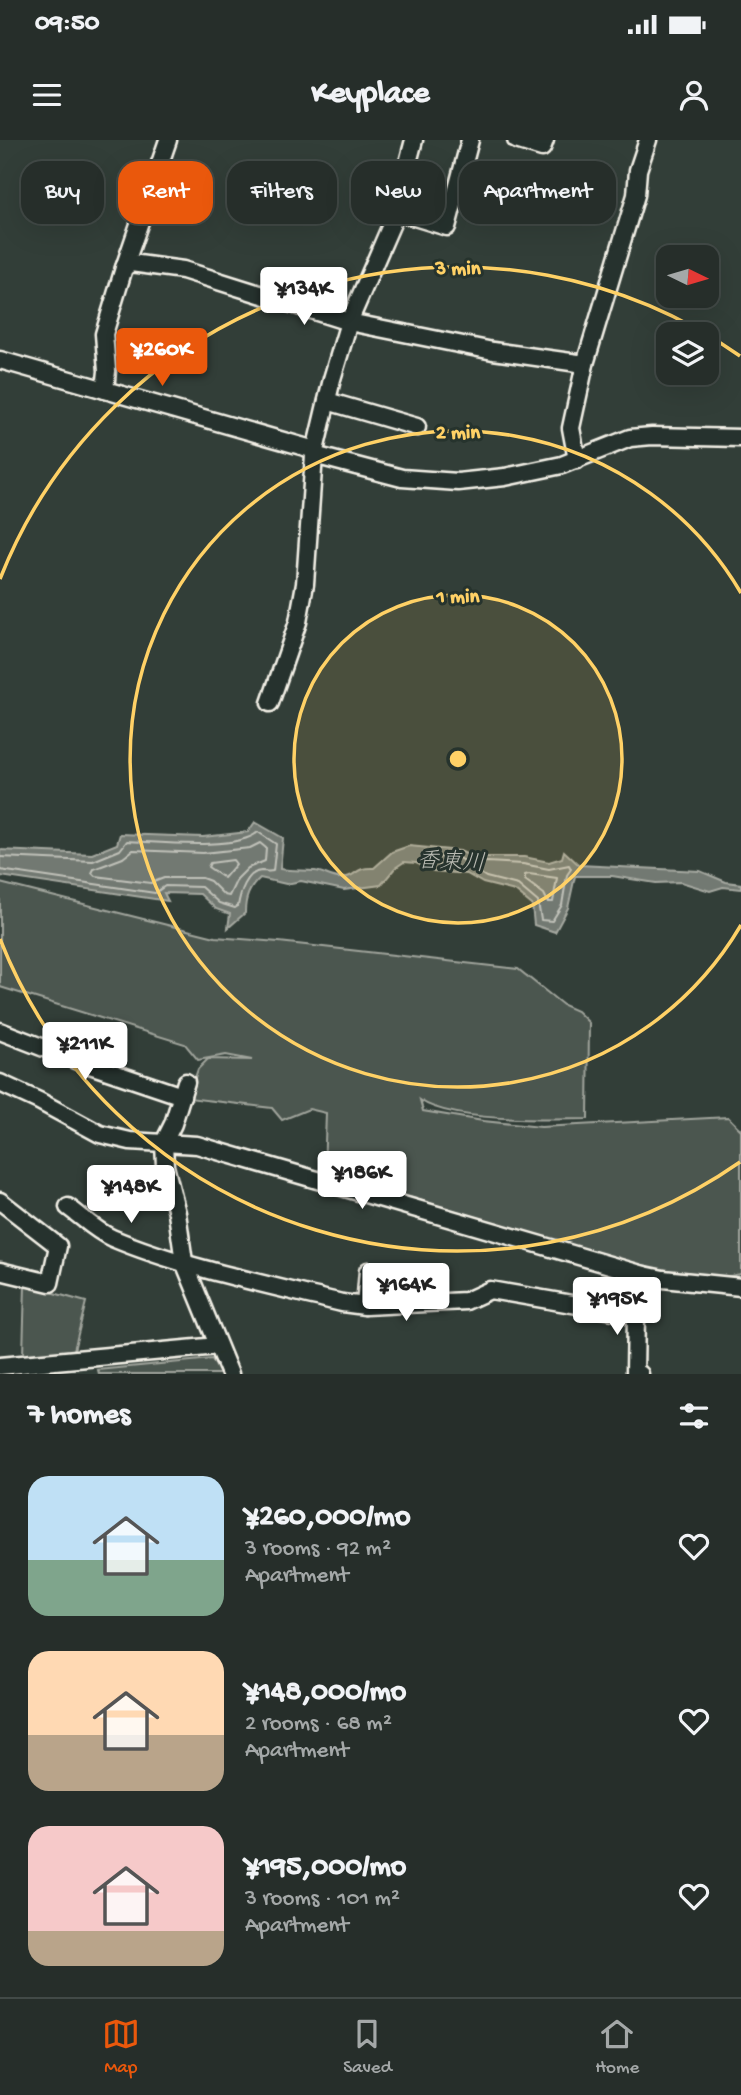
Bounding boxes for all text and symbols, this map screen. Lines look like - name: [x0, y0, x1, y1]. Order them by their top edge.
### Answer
- text: 09:50: [35, 9, 99, 40]
- icon: menu: [28, 76, 66, 114]
- text: Keyplace: [312, 76, 429, 114]
- icon: person: [675, 76, 713, 114]
- chip: Buy: [21, 161, 104, 224]
- chip: Rent: [118, 161, 213, 224]
- chip: Filters: [227, 161, 337, 224]
- chip: New: [351, 161, 445, 224]
- chip: Apartment: [459, 161, 616, 224]
- north arrow: [656, 245, 719, 308]
- map controls: [656, 245, 719, 385]
- text: 3 min: [434, 258, 482, 283]
- pin: ¥134K: [255, 268, 353, 327]
- text: ¥134K: [276, 276, 332, 303]
- button: layers: [656, 322, 719, 385]
- pin: ¥260K: [113, 328, 211, 388]
- text: ¥260K: [132, 337, 192, 364]
- text: 2 min: [436, 422, 481, 447]
- text: 1 min: [436, 586, 480, 611]
- centre of rings: [446, 747, 470, 771]
- water label: 香東川: [416, 847, 486, 879]
- pin: ¥211K: [36, 1023, 134, 1082]
- text: ¥211K: [58, 1031, 112, 1058]
- pin: ¥186K: [313, 1152, 411, 1211]
- text: ¥186K: [334, 1160, 390, 1187]
- pin: ¥148K: [82, 1166, 180, 1225]
- text: ¥148K: [103, 1174, 159, 1201]
- pin: ¥164K: [357, 1264, 455, 1323]
- text: ¥164K: [378, 1272, 434, 1299]
- pin: ¥195K: [568, 1278, 666, 1337]
- text: ¥195K: [589, 1286, 645, 1313]
- icon: filters: [675, 1397, 713, 1435]
- text: 7 homes: [28, 1399, 130, 1434]
- text: ¥260,000/mo: [245, 1501, 410, 1536]
- icon: home: [84, 1504, 168, 1588]
- icon: heart: [675, 1527, 713, 1565]
- text: 3 rooms · 92 m²: [245, 1536, 391, 1563]
- text: Apartment: [245, 1563, 349, 1590]
- text: ¥148,000/mo: [245, 1676, 406, 1711]
- icon: home: [84, 1679, 168, 1763]
- icon: heart: [675, 1702, 713, 1740]
- text: 2 rooms · 68 m²: [245, 1711, 392, 1738]
- text: Apartment: [245, 1738, 349, 1765]
- text: ¥195,000/mo: [245, 1851, 406, 1886]
- icon: home: [84, 1854, 168, 1938]
- icon: heart: [675, 1877, 713, 1915]
- text: 3 rooms · 101 m²: [245, 1886, 400, 1913]
- text: Apartment: [245, 1913, 349, 1940]
- tab: Map: [102, 2015, 140, 2080]
- tab: Saved: [343, 2015, 392, 2080]
- tab: Home: [595, 2015, 639, 2080]

